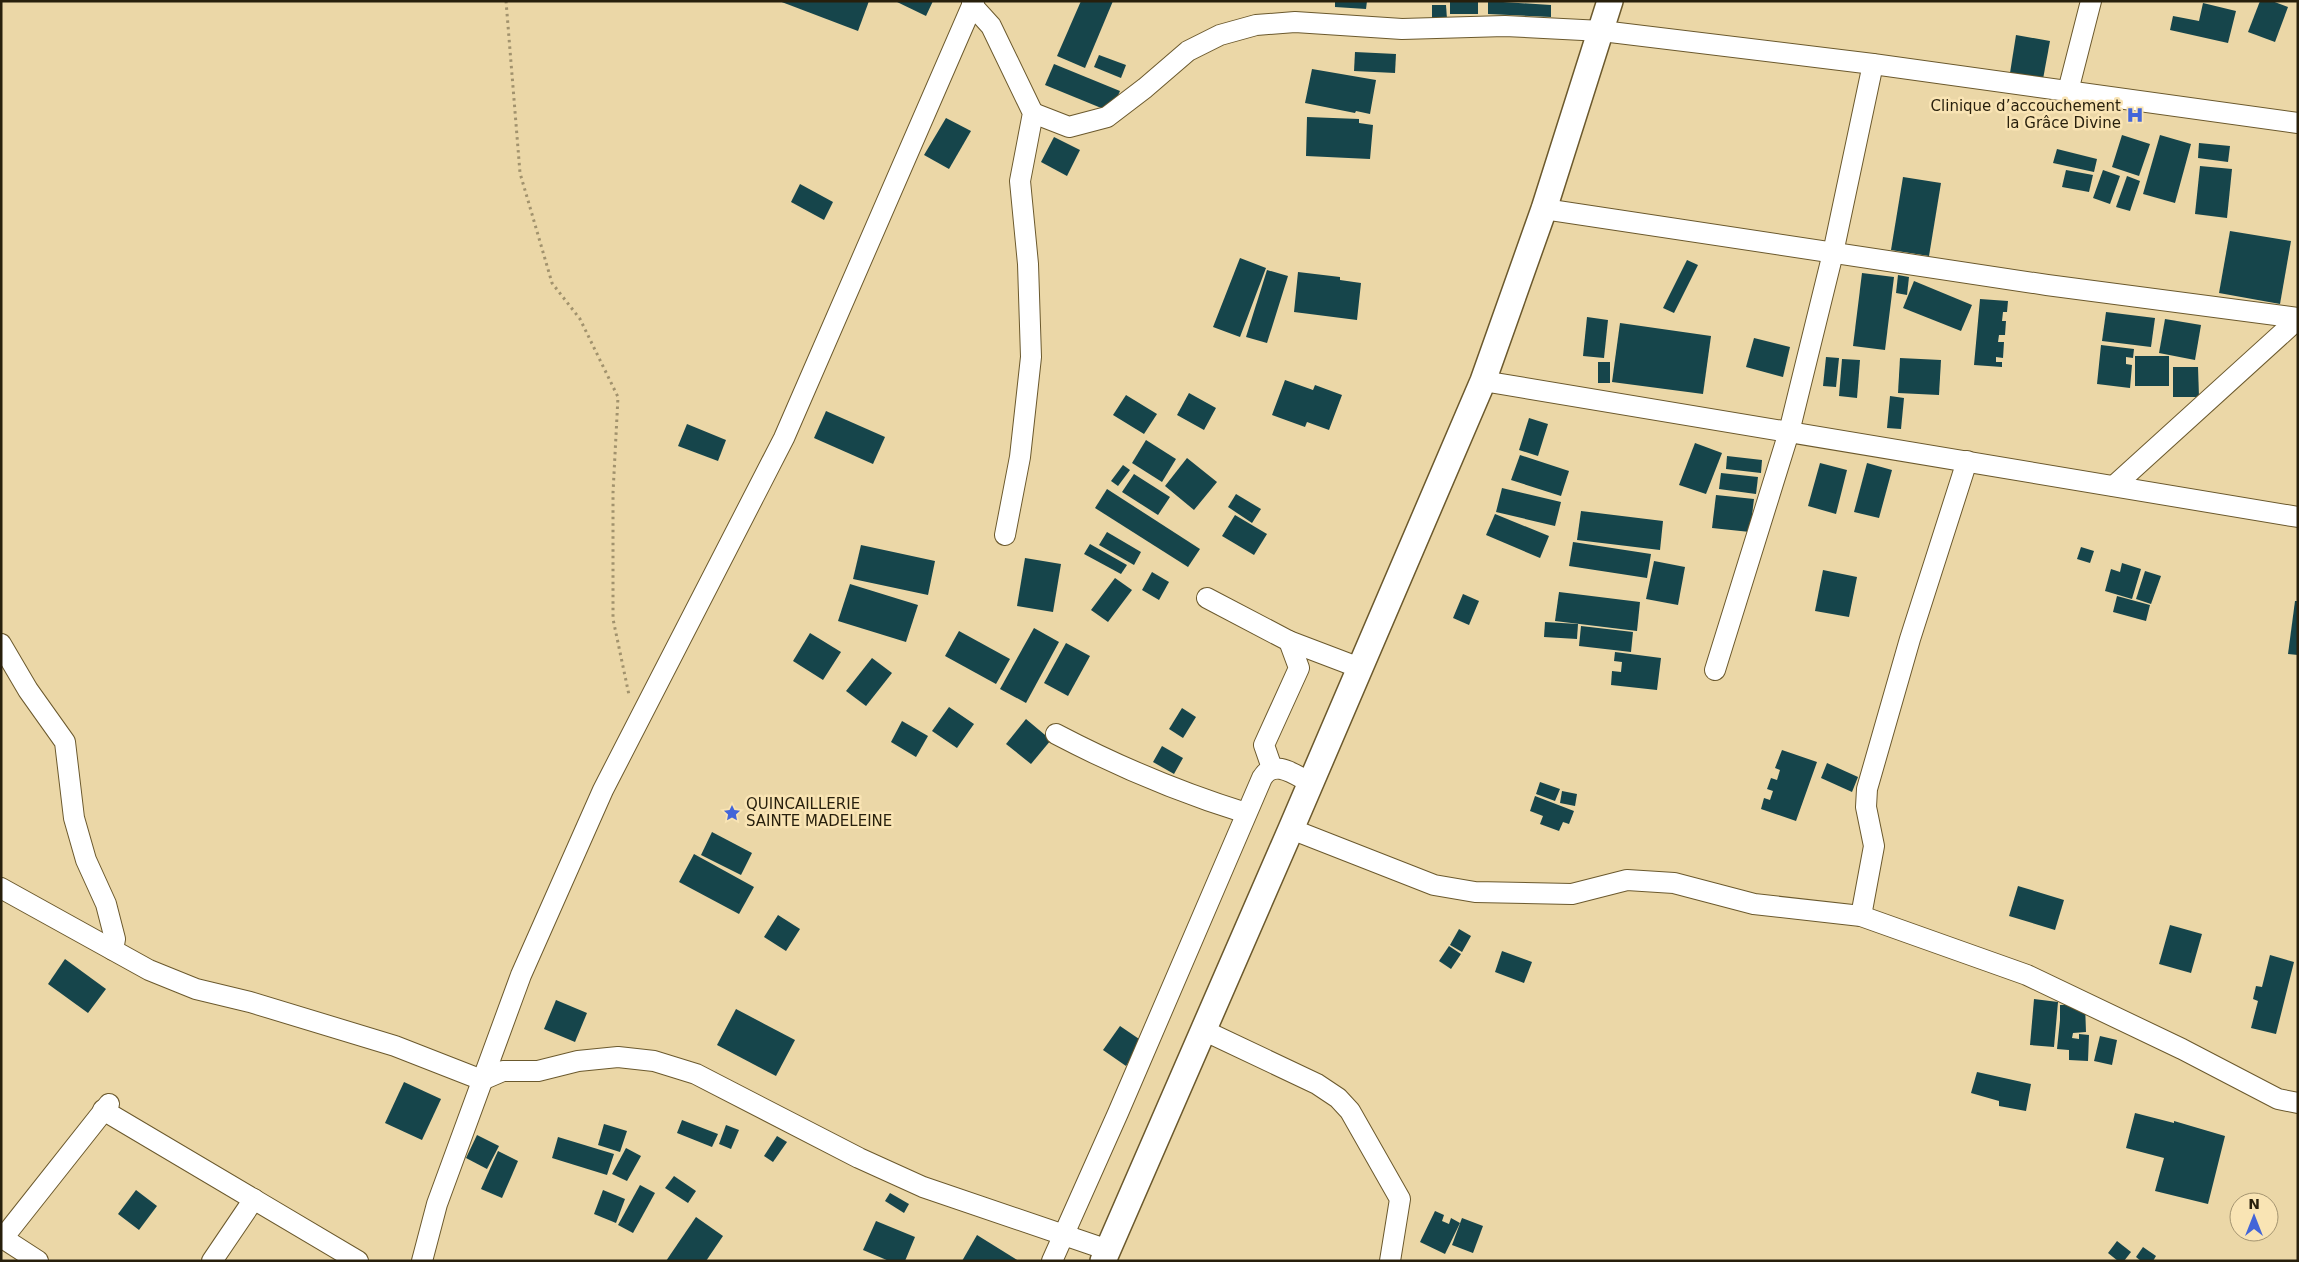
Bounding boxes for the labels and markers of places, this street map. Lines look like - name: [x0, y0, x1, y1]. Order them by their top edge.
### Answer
- place label: Clinique d’accouchement la Grâce Divine: [1931, 97, 2121, 132]
- hospital icon: Clinique d’accouchement la Grâce Divine: [2125, 105, 2145, 125]
- place label: QUINCAILLERIE SAINTE MADELEINE: [746, 795, 892, 830]
- place icon: QUINCAILLERIE SAINTE MADELEINE: [722, 803, 742, 823]

